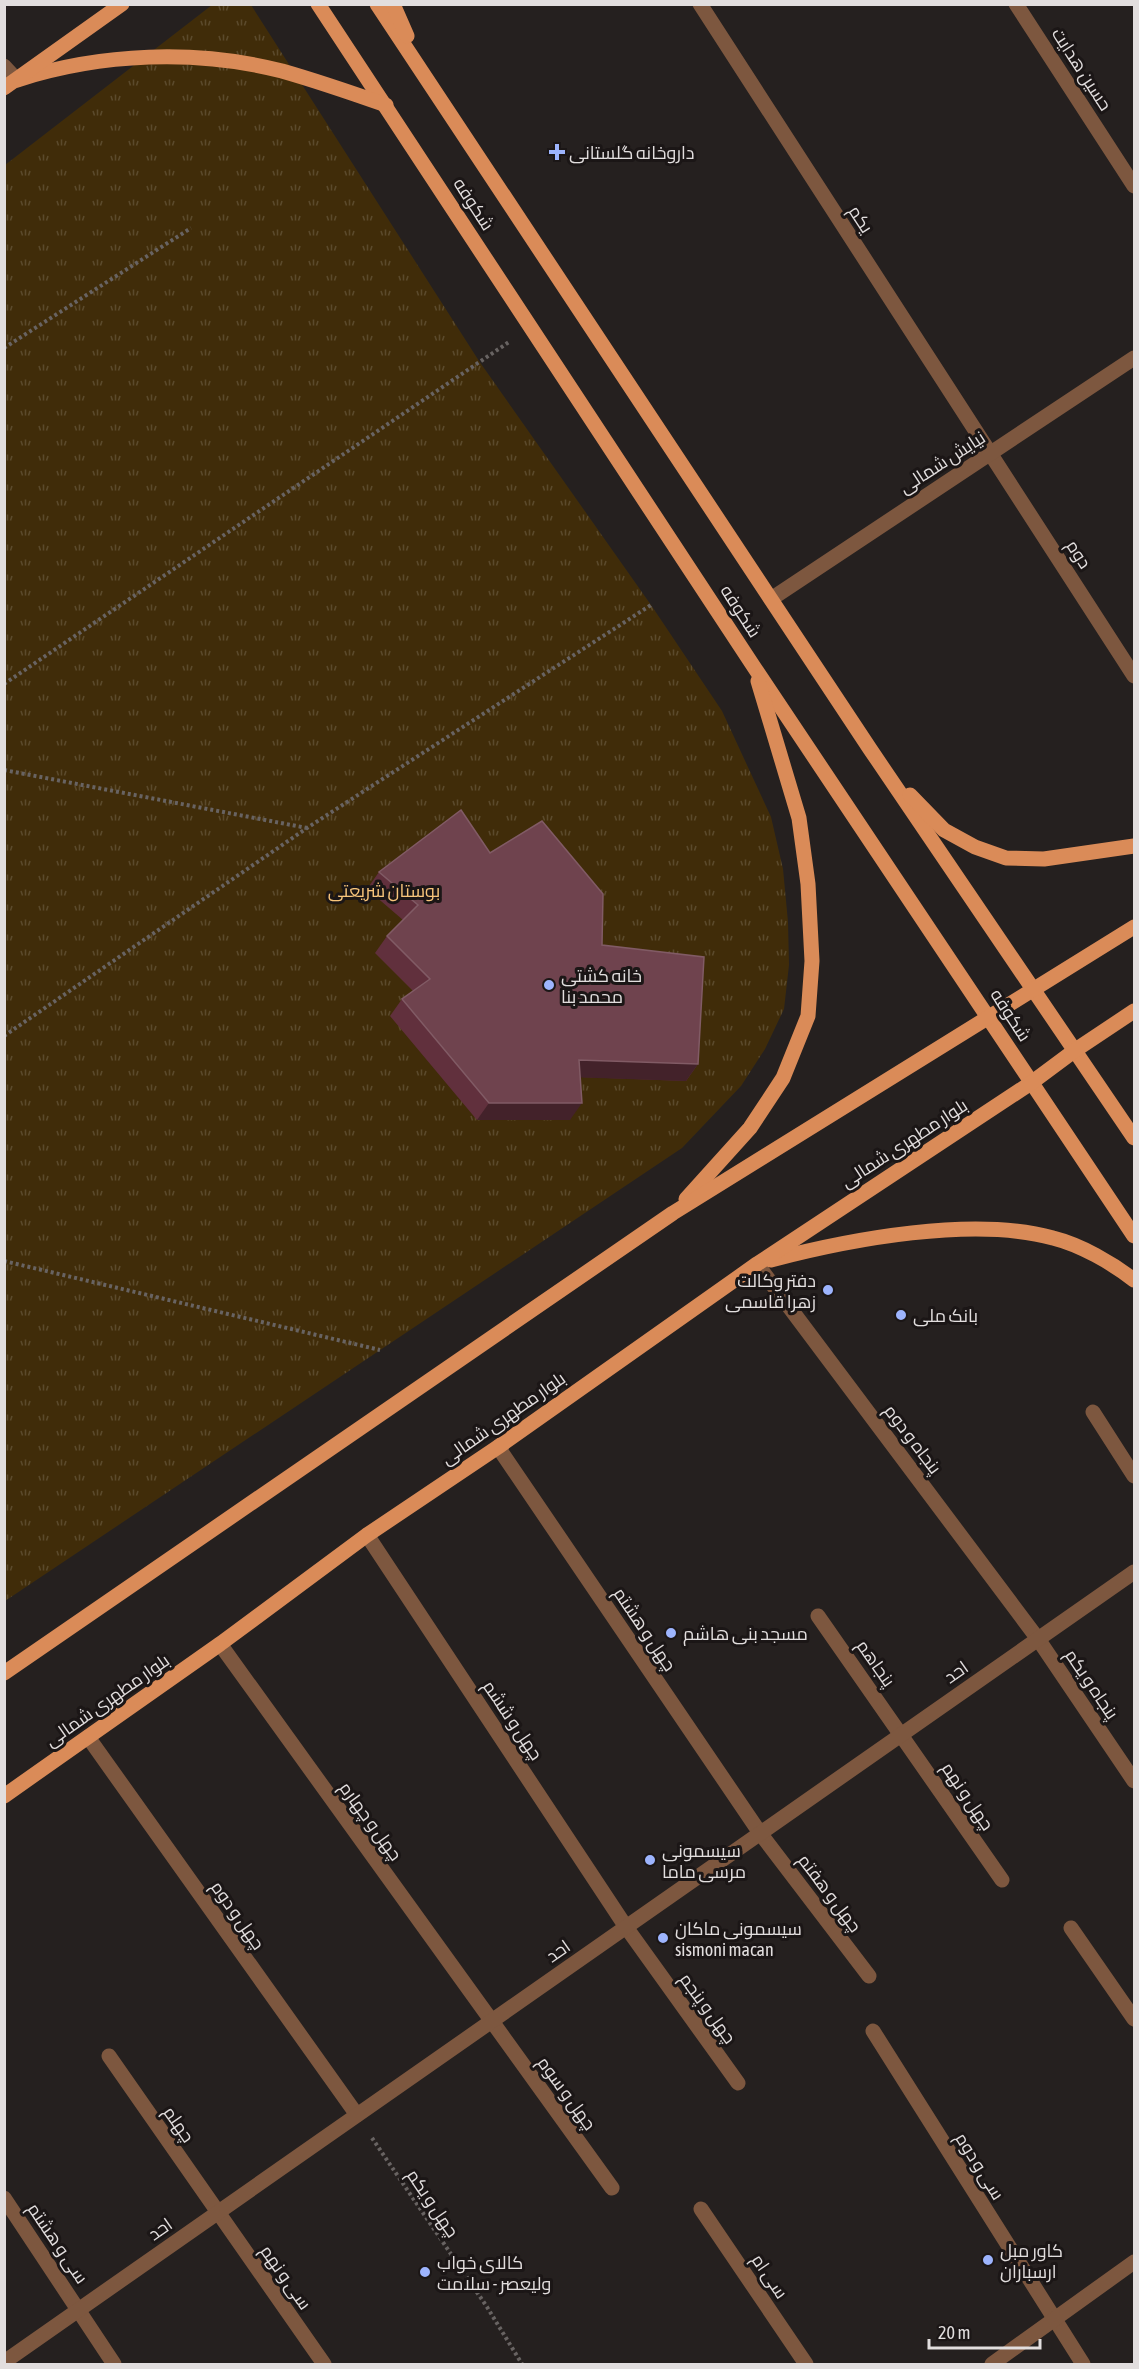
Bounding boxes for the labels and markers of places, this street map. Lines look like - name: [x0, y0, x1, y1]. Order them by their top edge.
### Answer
- place label: داروخانه گلستانی: [569, 142, 695, 164]
- marker: داروخانه گلستانی: [550, 145, 564, 159]
- place label: خانه کشتی محمد بنا: [561, 965, 642, 1007]
- marker: خانه کشتی محمد بنا: [542, 978, 556, 992]
- place label: دفتر وکالت زهرا قاسمی: [725, 1270, 816, 1313]
- marker: دفتر وکالت زهرا قاسمی: [821, 1283, 835, 1297]
- place label: بانک ملی: [913, 1305, 978, 1327]
- marker: بانک ملی: [894, 1308, 908, 1322]
- place label: مسجد بنی هاشم: [683, 1623, 808, 1646]
- marker: مسجد بنی هاشم: [664, 1626, 678, 1640]
- place label: سیسمونی مرسی ماما: [662, 1840, 746, 1883]
- marker: سیسمونی مرسی ماما: [643, 1853, 657, 1867]
- place label: سیسمونی ماکان sismoni macan: [675, 1918, 802, 1960]
- marker: سیسمونی ماکان sismoni macan: [656, 1931, 670, 1945]
- place label: كاور مبل ارسباران: [1000, 2240, 1063, 2283]
- place label: کالای خواب ولیعصر - سلامت: [437, 2252, 551, 2295]
- marker: كاور مبل ارسباران: [981, 2253, 995, 2267]
- marker: کالای خواب ولیعصر - سلامت: [418, 2265, 432, 2279]

